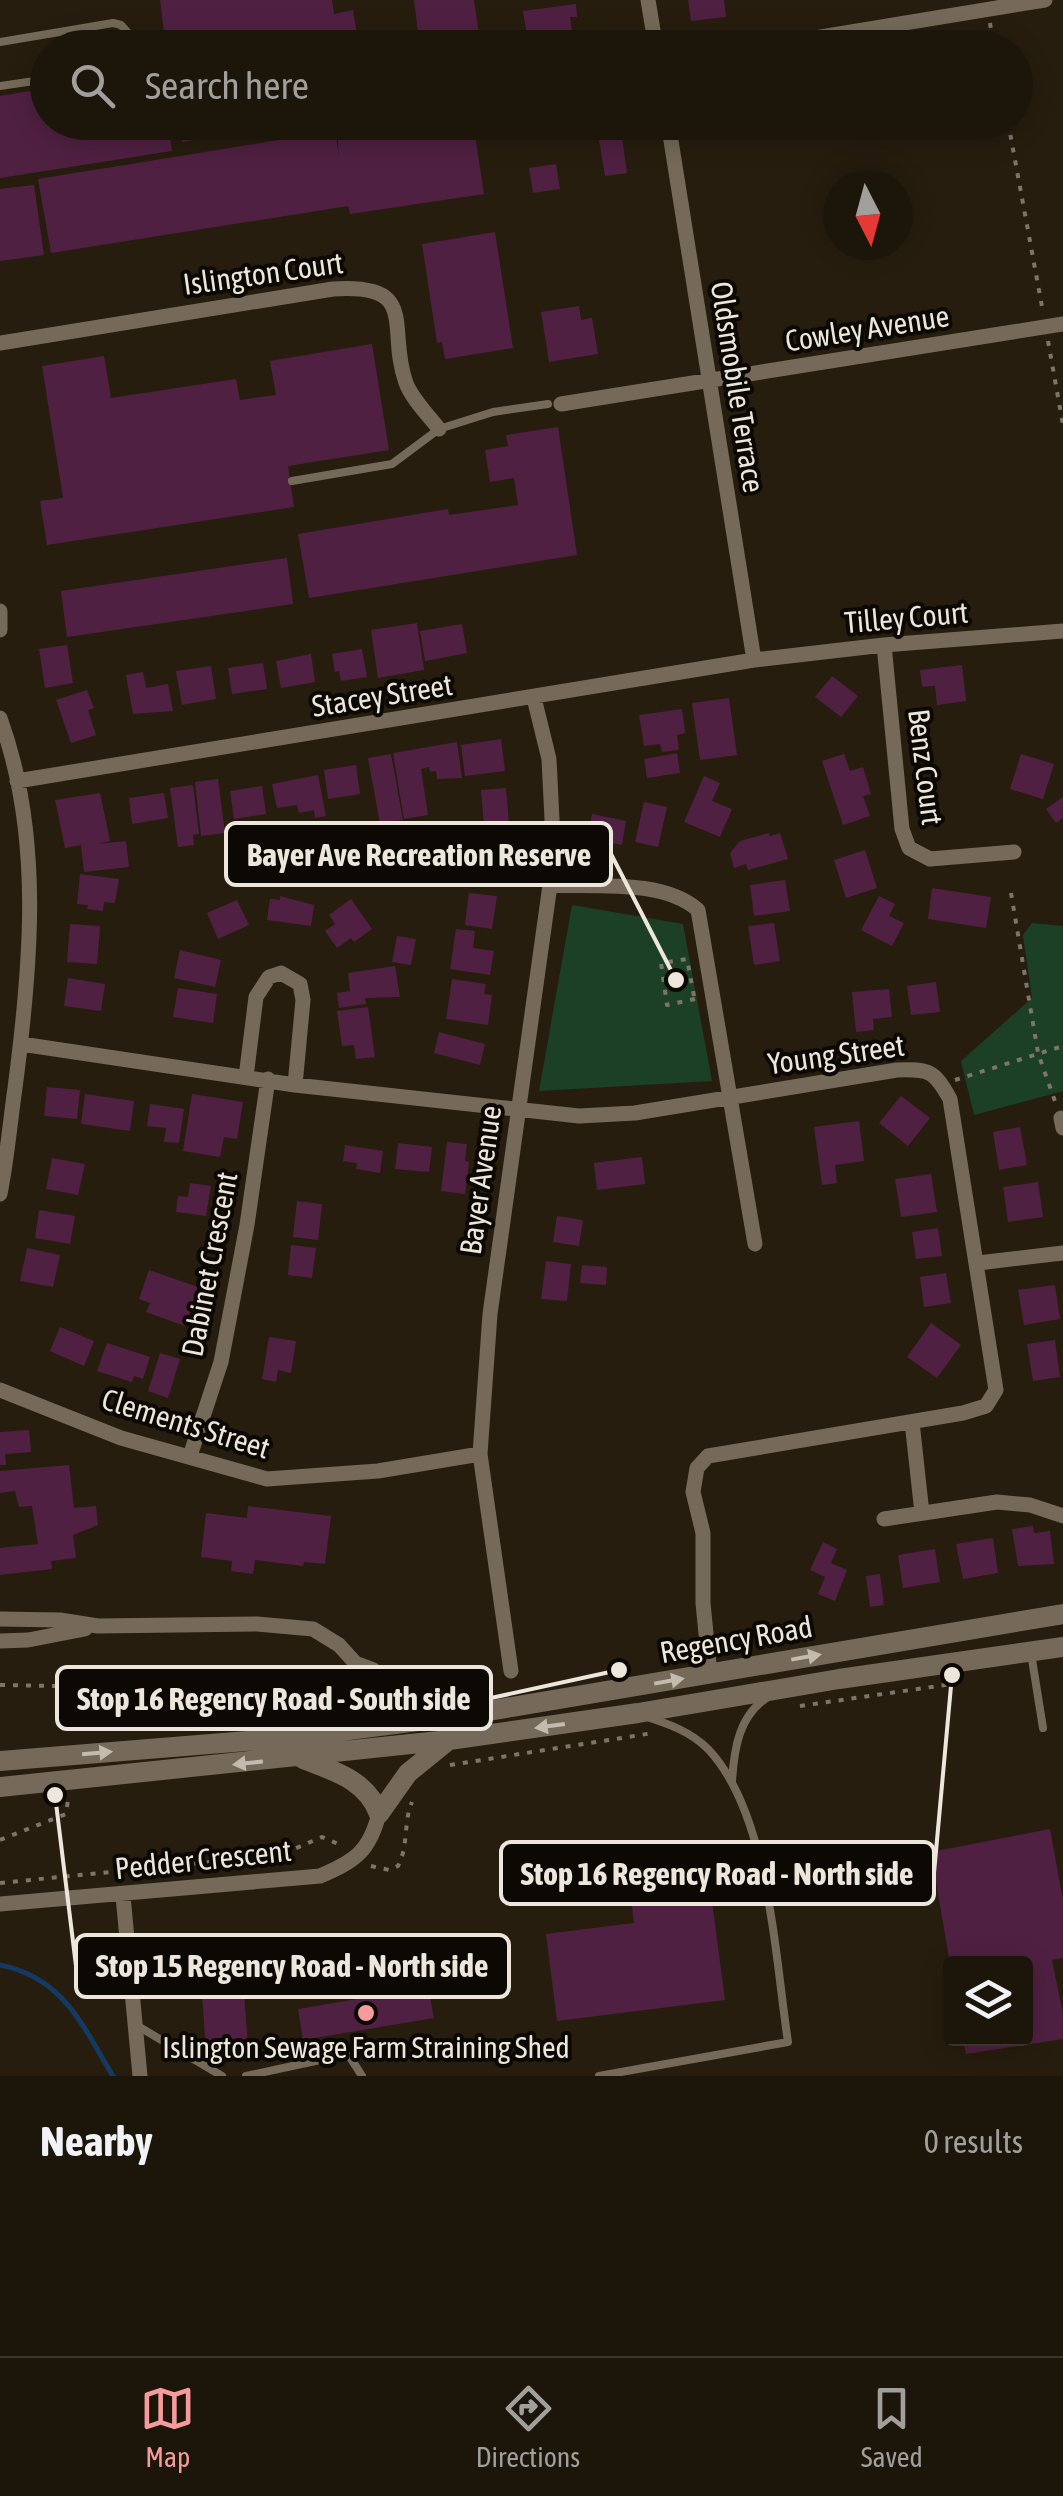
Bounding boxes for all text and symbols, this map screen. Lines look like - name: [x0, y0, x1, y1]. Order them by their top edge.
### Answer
- search box: [30, 30, 1033, 140]
- icon: search: [65, 58, 120, 113]
- text: Search here: [145, 64, 309, 107]
- north arrow: [823, 170, 913, 260]
- street label: Islington Court: [181, 245, 345, 301]
- street label: Oldsmobile Terrace: [705, 279, 771, 495]
- street label: Cowley Avenue: [783, 298, 951, 358]
- street label: Tilley Court: [843, 595, 969, 639]
- street label: Stacey Street: [309, 667, 455, 723]
- street label: Benz Court: [902, 707, 950, 827]
- callout: Bayer Ave Recreation Reserve: [226, 823, 611, 885]
- text: Bayer Ave Recreation Reserve: [247, 836, 591, 873]
- street label: Young Street: [766, 1028, 906, 1080]
- street label: Bayer Avenue: [453, 1103, 507, 1257]
- street label: Dabinet Crescent: [174, 1169, 244, 1359]
- street label: Clements Street: [98, 1381, 274, 1465]
- street label: Regency Road: [657, 1609, 815, 1669]
- one-way arrow: [791, 1649, 822, 1665]
- callout: Stop 16 Regency Road - South side: [57, 1667, 491, 1729]
- one-way arrow: [653, 1673, 685, 1688]
- text: Stop 16 Regency Road - South side: [77, 1680, 471, 1717]
- one-way arrow: [534, 1718, 565, 1734]
- one-way arrow: [82, 1745, 114, 1761]
- one-way arrow: [232, 1755, 263, 1771]
- street label: Pedder Crescent: [113, 1833, 293, 1885]
- callout: Stop 16 Regency Road - North side: [501, 1842, 934, 1904]
- text: Stop 16 Regency Road - North side: [521, 1855, 913, 1892]
- callout: Stop 15 Regency Road - North side: [76, 1935, 509, 1997]
- text: Stop 15 Regency Road - North side: [96, 1947, 488, 1984]
- map controls: [943, 1956, 1033, 2046]
- button: layers: [943, 1956, 1033, 2046]
- marker: Islington Sewage Farm Straining Shed: [355, 2002, 377, 2024]
- place label: Islington Sewage Farm Straining Shed: [162, 2030, 570, 2064]
- text: Nearby: [40, 2117, 153, 2165]
- text: 0 results: [924, 2123, 1023, 2160]
- tab: Map: [140, 2381, 195, 2473]
- tab: Directions: [476, 2381, 580, 2473]
- tab: Saved: [861, 2381, 923, 2473]

